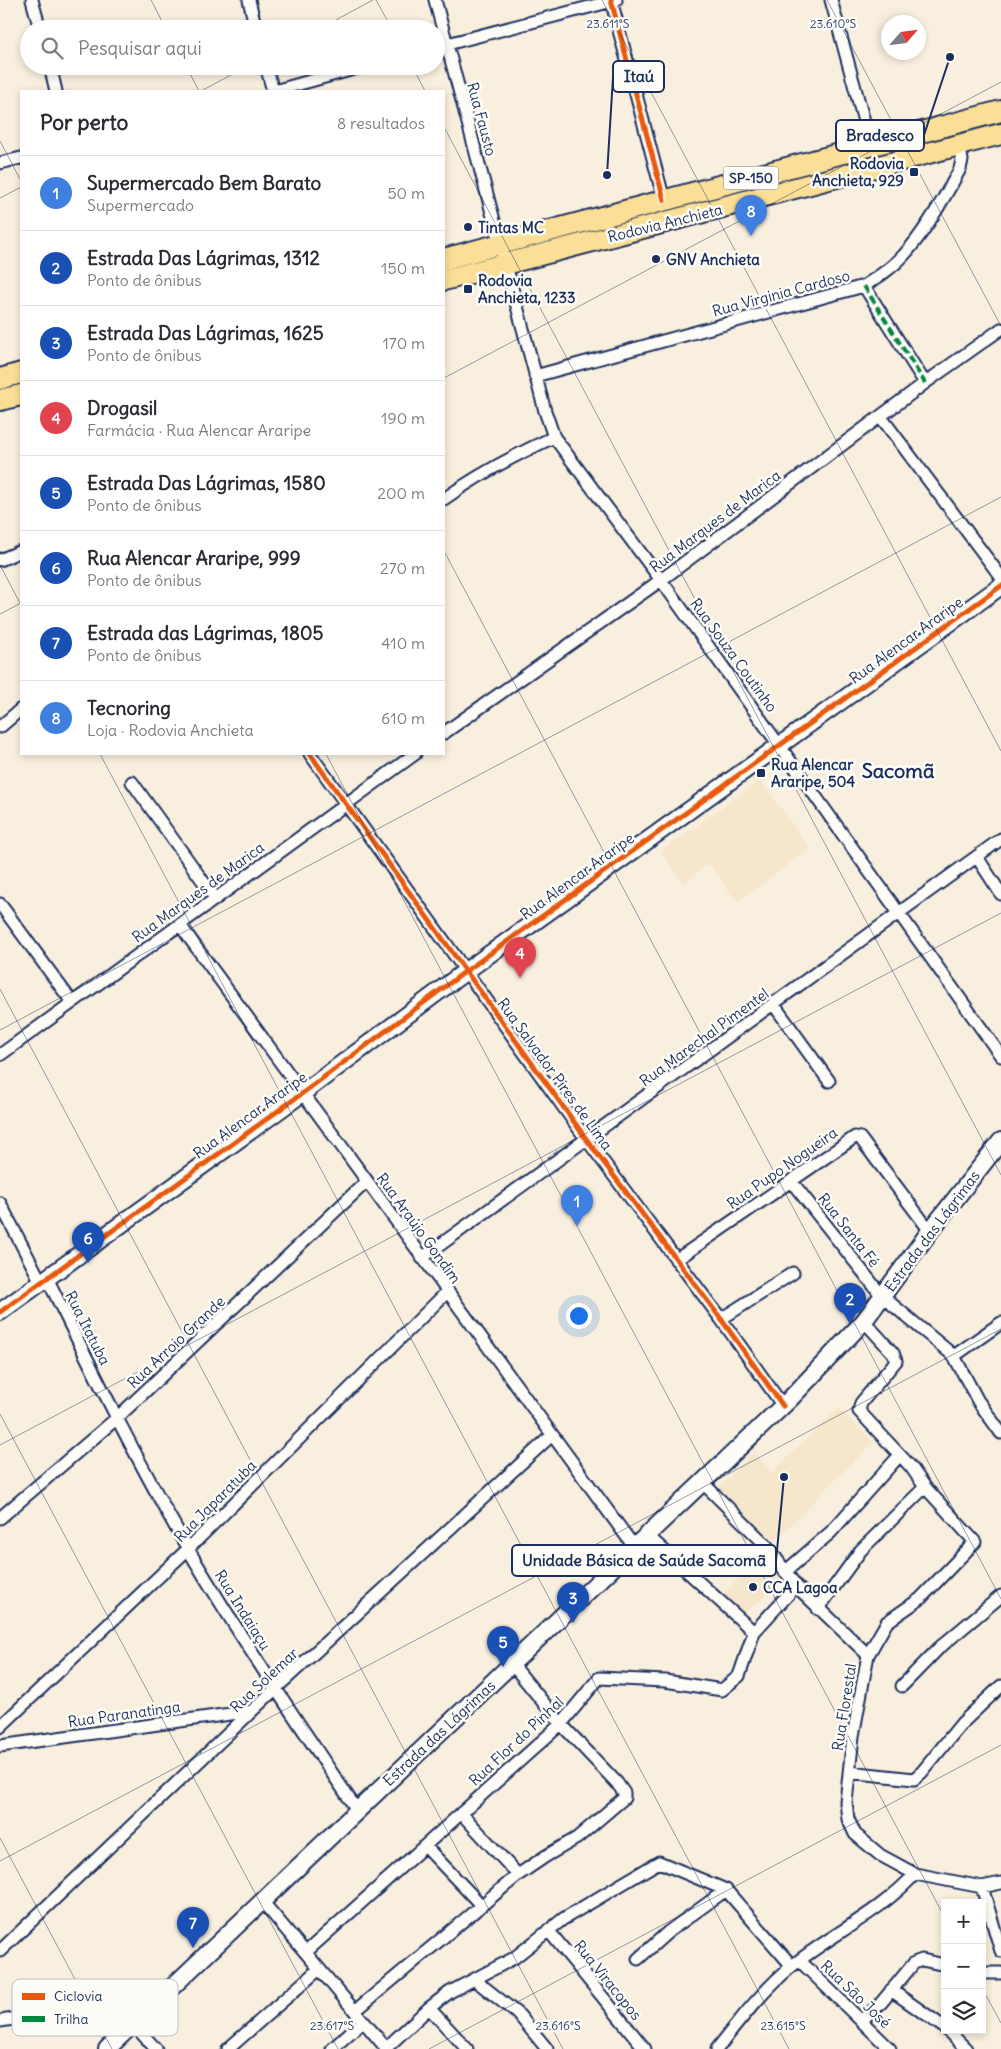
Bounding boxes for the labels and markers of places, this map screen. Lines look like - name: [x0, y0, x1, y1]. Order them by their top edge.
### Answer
- callout: Itaú: [613, 61, 664, 92]
- callout: Bradesco: [836, 120, 924, 151]
- place label: Rodovia Anchieta, 929: [812, 154, 904, 190]
- marker: Rodovia Anchieta, 929: [908, 166, 920, 178]
- pin: 8: [735, 195, 767, 236]
- place label: Tintas MC: [478, 218, 544, 237]
- marker: Tintas MC: [462, 221, 474, 233]
- place label: GNV Anchieta: [666, 250, 760, 269]
- marker: GNV Anchieta: [650, 253, 662, 265]
- place label: Rodovia Anchieta, 1233: [478, 271, 576, 307]
- marker: Rodovia Anchieta, 1233: [462, 283, 474, 295]
- place label: Rua Alencar Araripe, 504: [771, 755, 855, 792]
- marker: Rua Alencar Araripe, 504: [755, 767, 767, 779]
- pin: 4: [504, 937, 536, 978]
- pin: 1: [561, 1185, 593, 1226]
- pin: 6: [72, 1222, 104, 1263]
- pin: 2: [834, 1283, 866, 1324]
- callout: Unidade Básica de Saúde Sacomã: [512, 1545, 776, 1576]
- place label: CCA Lagoa: [763, 1578, 838, 1598]
- marker: CCA Lagoa: [747, 1581, 759, 1593]
- pin: 3: [557, 1582, 589, 1623]
- pin: 5: [487, 1626, 519, 1667]
- pin: 7: [177, 1907, 209, 1948]

